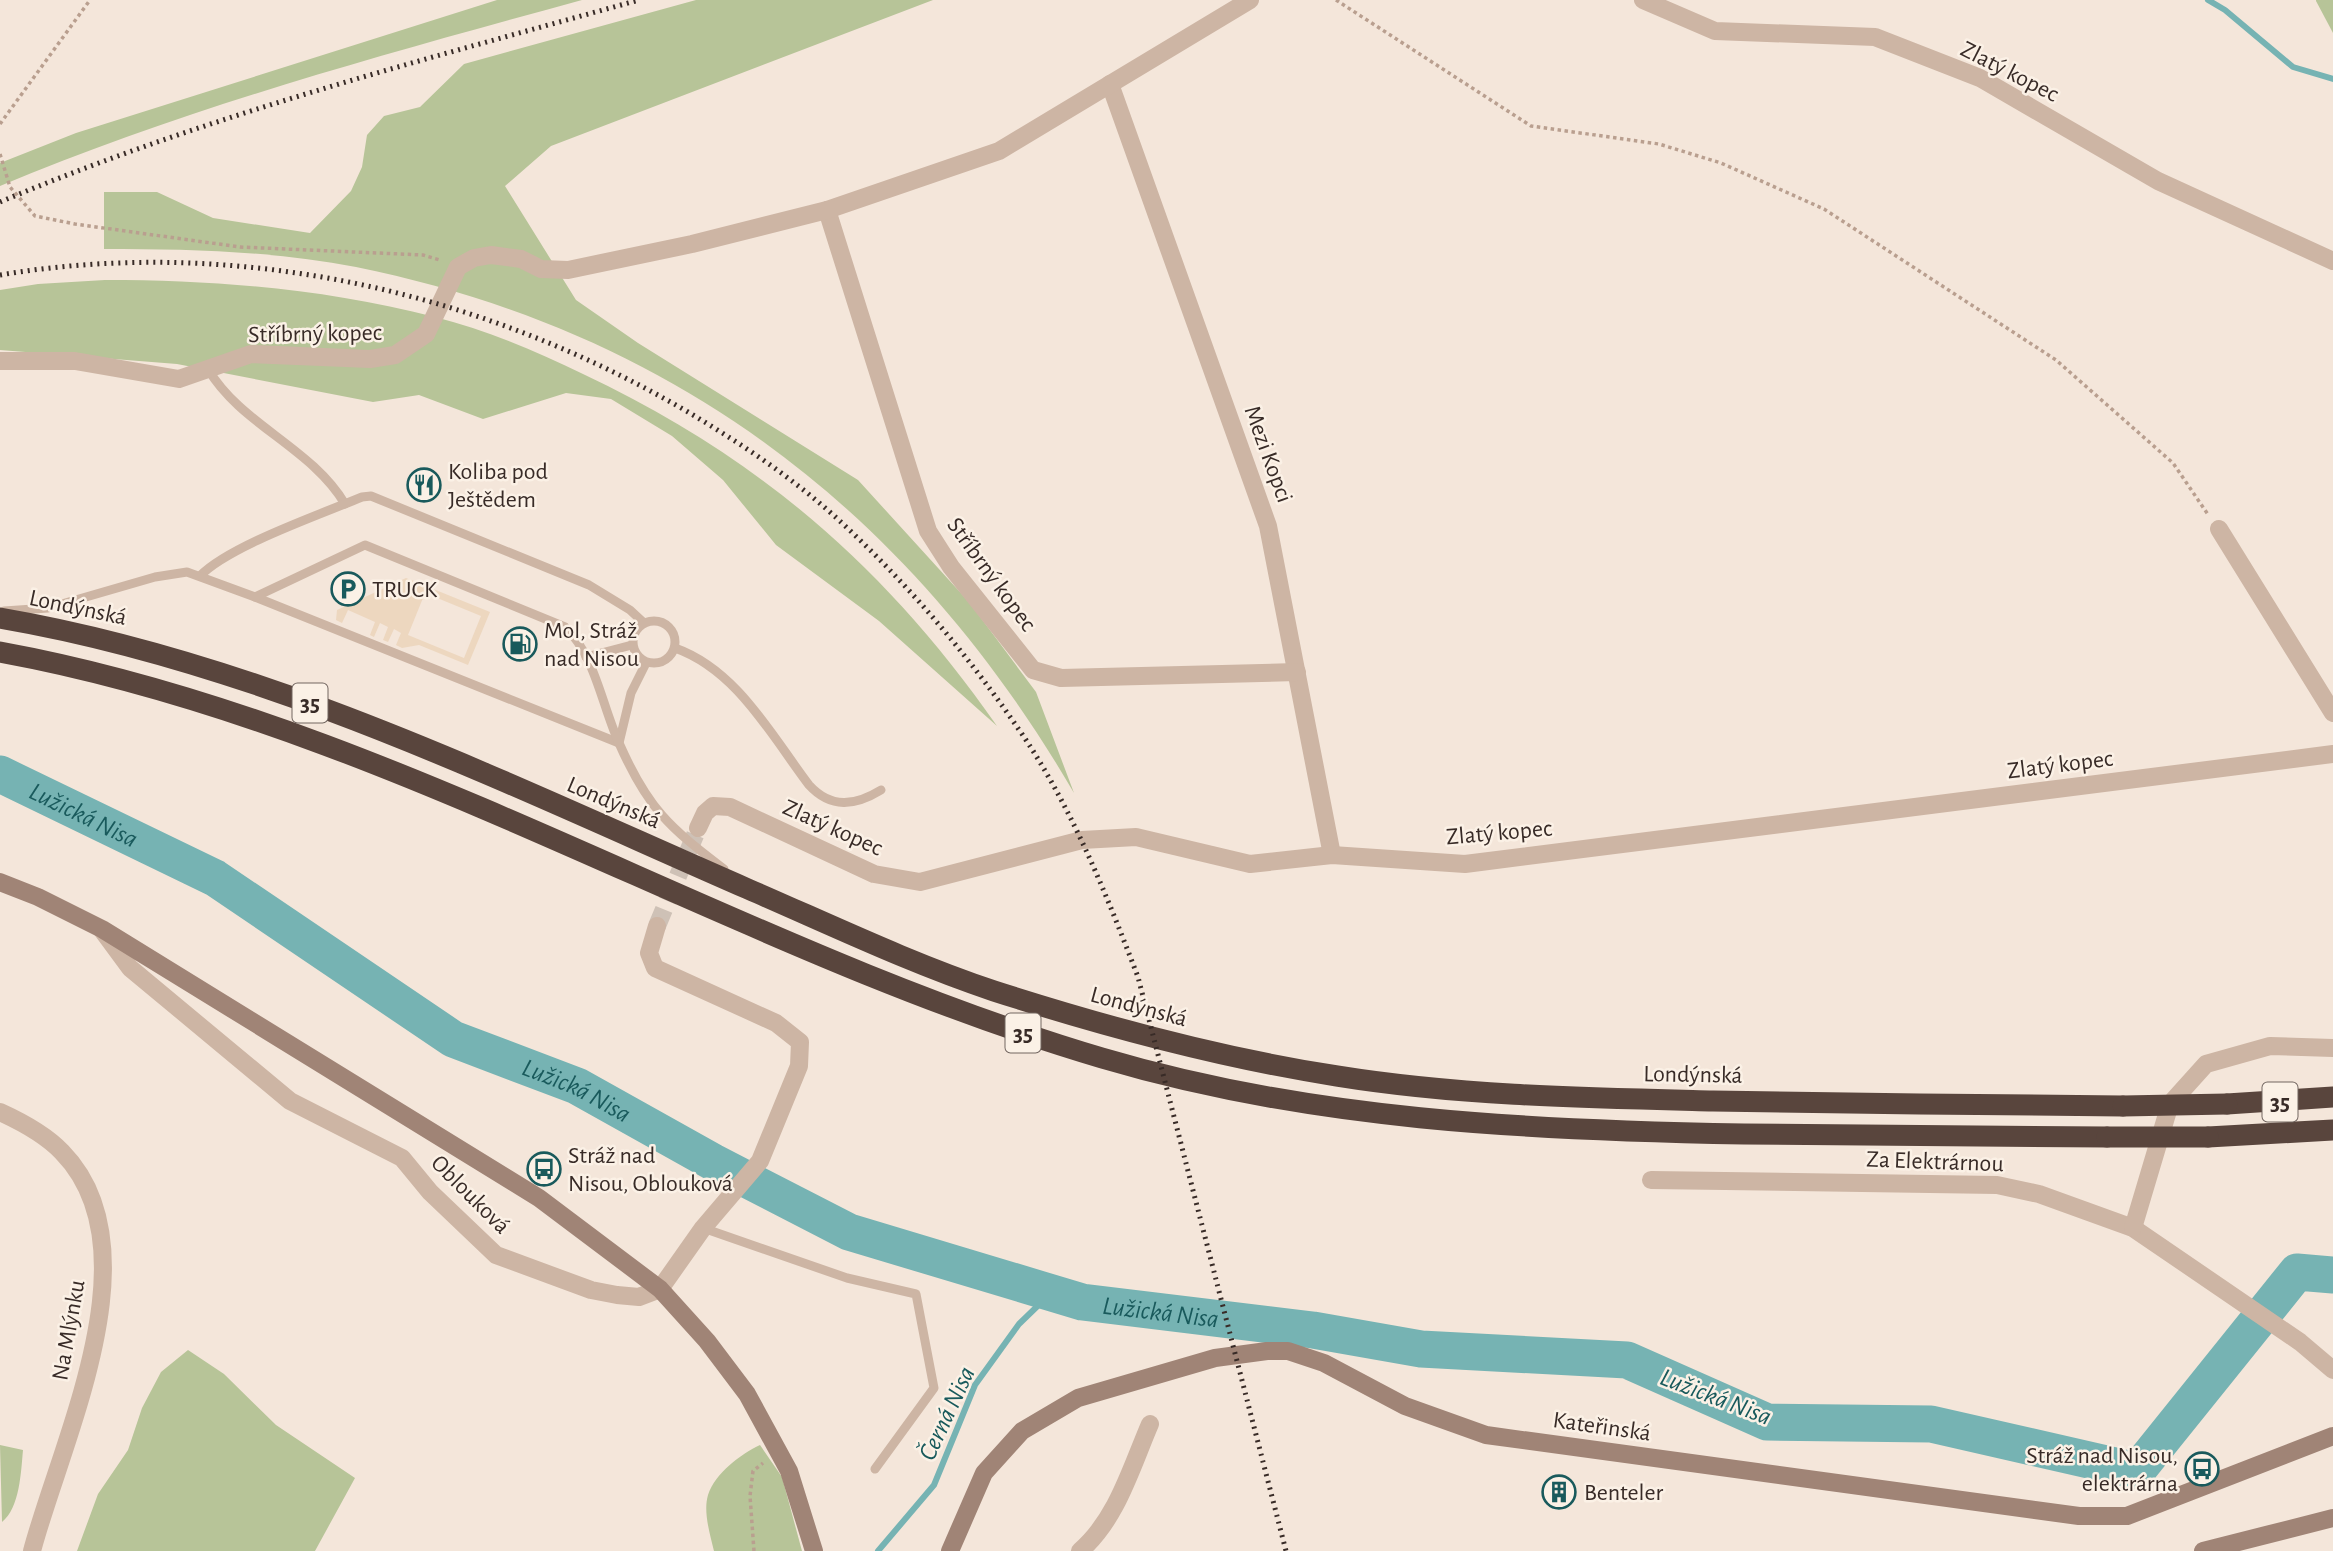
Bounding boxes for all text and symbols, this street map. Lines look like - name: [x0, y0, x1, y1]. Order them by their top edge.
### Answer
- street label: Zlatý kopec: [1957, 37, 2062, 107]
- street label: Stříbrný kopec: [248, 321, 382, 347]
- street label: Mezi Kopci: [1240, 403, 1297, 506]
- place label: Koliba pod Ještědem: [448, 460, 548, 512]
- restaurant icon: Koliba pod Ještědem: [405, 466, 443, 504]
- street label: Stříbrný kopec: [942, 513, 1040, 636]
- parking icon: TRUCK: [329, 570, 367, 608]
- place label: TRUCK: [372, 578, 438, 602]
- street label: Londýnská: [27, 586, 129, 630]
- place label: Mol, Stráž nad Nisou: [544, 619, 639, 671]
- fuel station icon: Mol, Stráž nad Nisou: [501, 625, 539, 663]
- road number: 35: [292, 684, 328, 722]
- street label: Zlatý kopec: [2006, 747, 2114, 783]
- street label: Londýnská: [563, 773, 664, 833]
- water label: Lužická Nisa: [25, 778, 142, 853]
- street label: Zlatý kopec: [779, 795, 886, 861]
- street label: Zlatý kopec: [1445, 816, 1553, 850]
- street label: Londýnská: [1088, 983, 1190, 1031]
- road number: 35: [1006, 1014, 1040, 1052]
- water label: Lužická Nisa: [518, 1054, 635, 1127]
- street label: Londýnská: [1643, 1062, 1743, 1088]
- road number: 35: [2262, 1082, 2298, 1121]
- place label: Stráž nad Nisou, Oblouková: [568, 1144, 733, 1196]
- street label: Za Elektrárnou: [1866, 1148, 2004, 1176]
- bus stop icon: Stráž nad Nisou, Oblouková: [525, 1150, 563, 1188]
- street label: Oblouková: [426, 1151, 514, 1239]
- street label: Na Mlýnku: [48, 1278, 90, 1382]
- water label: Lužická Nisa: [1101, 1293, 1220, 1332]
- water label: Černá Nisa: [913, 1362, 980, 1464]
- water label: Lužická Nisa: [1656, 1364, 1775, 1430]
- street label: Kateřinská: [1551, 1408, 1652, 1446]
- place label: Stráž nad Nisou, elektrárna: [2026, 1444, 2178, 1496]
- bus stop icon: Stráž nad Nisou, elektrárna: [2183, 1450, 2221, 1488]
- building icon: Benteler: [1540, 1473, 1578, 1511]
- place label: Benteler: [1584, 1481, 1663, 1505]

